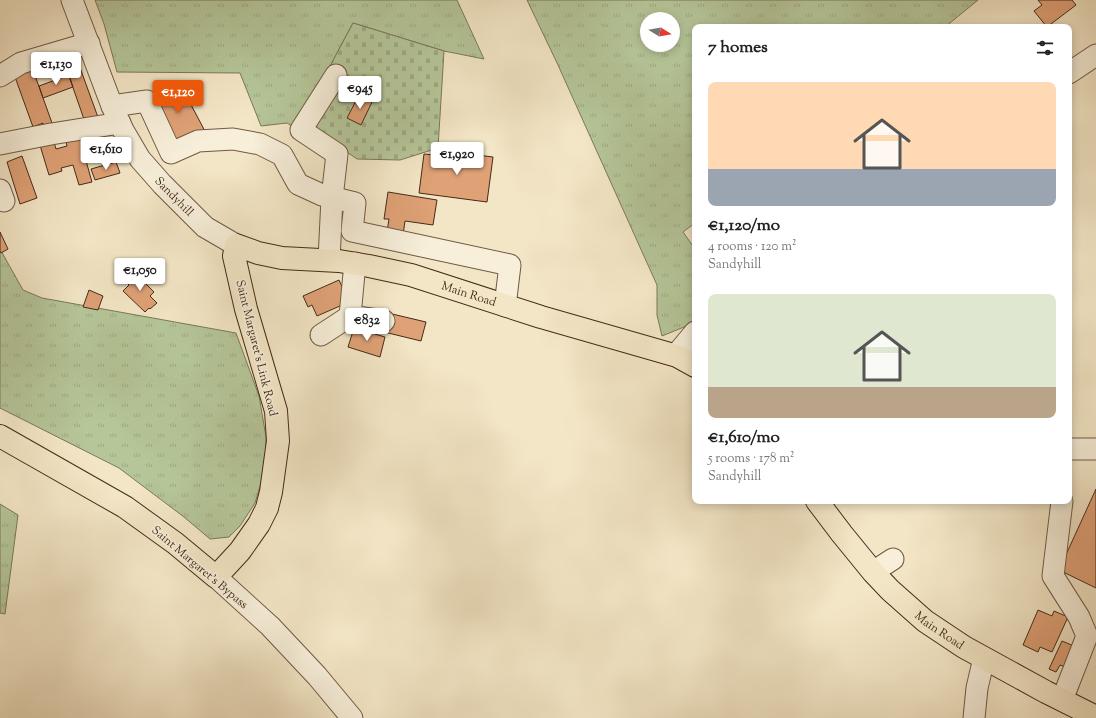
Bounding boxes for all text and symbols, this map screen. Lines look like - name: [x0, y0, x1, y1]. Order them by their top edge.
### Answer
- north arrow: [640, 12, 680, 52]
- map controls: [640, 12, 680, 52]
- text: 7 homes: [708, 36, 768, 60]
- icon: filters: [1034, 37, 1056, 59]
- pin: €1,130: [23, 52, 89, 86]
- text: €1,130: [40, 56, 72, 74]
- pin: €945: [336, 76, 384, 110]
- pin: €1,120: [145, 80, 211, 114]
- text: €945: [347, 80, 373, 98]
- text: €1,120: [161, 84, 195, 102]
- icon: home: [846, 108, 918, 180]
- pin: €1,610: [73, 137, 139, 171]
- text: €1,610: [90, 141, 122, 159]
- pin: €1,920: [424, 142, 490, 176]
- text: €1,920: [440, 146, 474, 164]
- street label: Sandyhill: [150, 173, 198, 221]
- text: €1,120/mo: [708, 214, 780, 238]
- text: 4 rooms · 120 m²: [708, 238, 796, 256]
- text: Sandyhill: [708, 256, 762, 274]
- pin: €1,050: [107, 258, 173, 292]
- text: €1,050: [123, 262, 157, 280]
- street label: Main Road: [439, 277, 499, 312]
- street label: Saint Margaret's Link Road: [230, 278, 282, 418]
- pin: €832: [343, 308, 391, 342]
- text: €832: [354, 312, 380, 330]
- icon: home: [846, 320, 918, 392]
- text: €1,610/mo: [708, 426, 780, 450]
- text: 5 rooms · 178 m²: [708, 450, 794, 468]
- text: Sandyhill: [708, 468, 762, 486]
- street label: Saint Margaret's Bypass: [147, 522, 252, 614]
- street label: Main Road: [910, 608, 967, 655]

